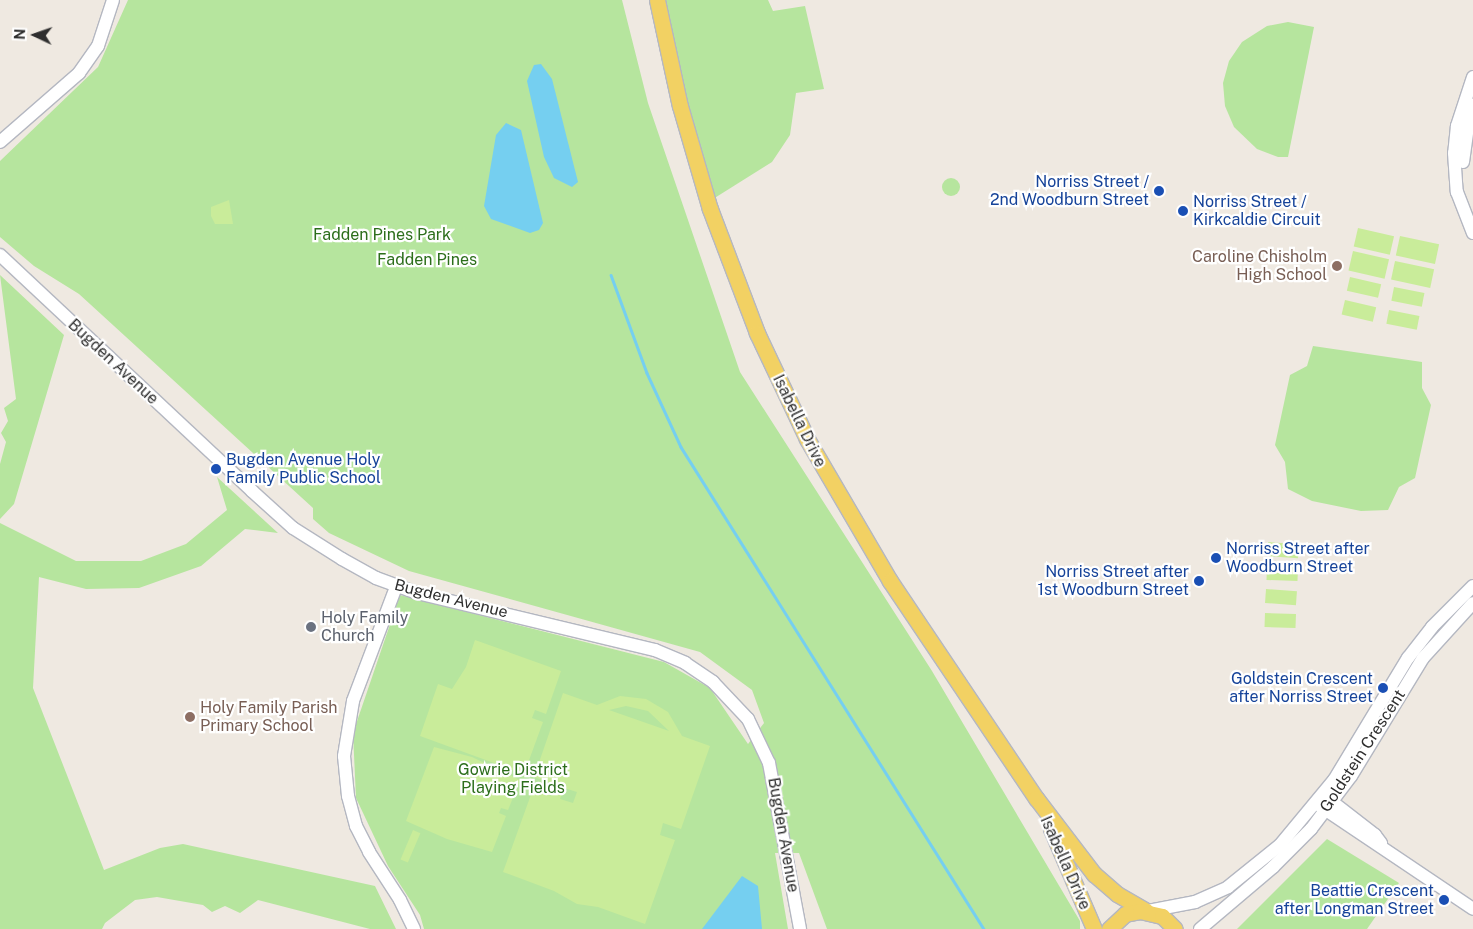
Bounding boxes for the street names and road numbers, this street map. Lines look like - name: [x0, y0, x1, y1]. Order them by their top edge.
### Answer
- street label: Bugden Avenue: [64, 315, 162, 409]
- street label: Isabella Drive: [768, 372, 830, 470]
- street label: Bugden Avenue: [392, 576, 510, 622]
- street label: Goldstein Crescent: [1316, 686, 1410, 816]
- street label: Bugden Avenue: [763, 776, 803, 894]
- street label: Isabella Drive: [1036, 813, 1094, 913]

